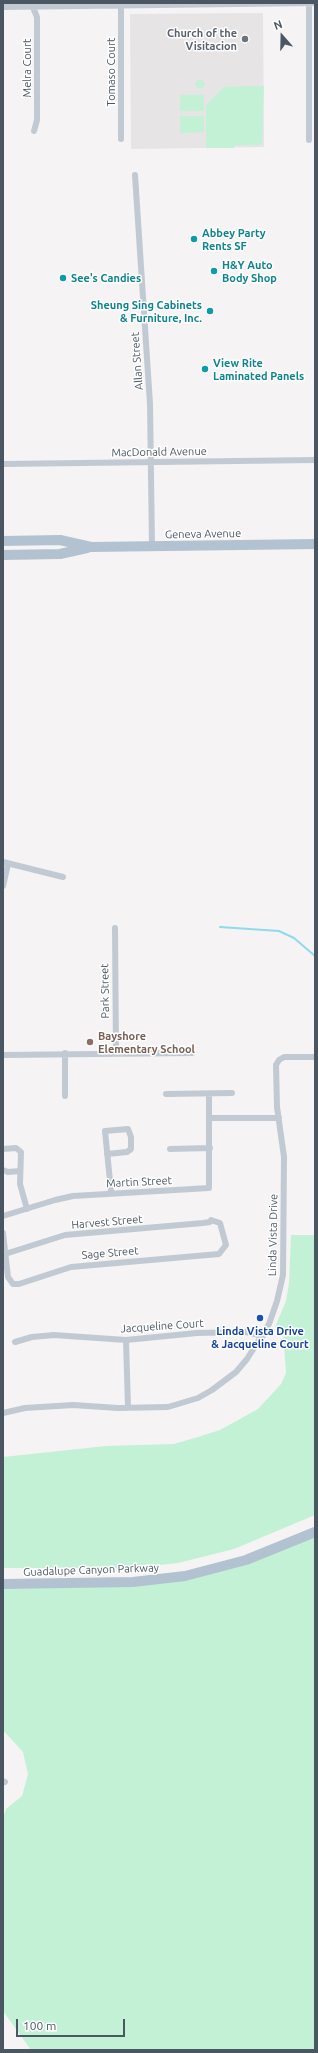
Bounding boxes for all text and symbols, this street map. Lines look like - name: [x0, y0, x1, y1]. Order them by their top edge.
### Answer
- north arrow: [262, 16, 302, 56]
- text: N: [272, 18, 284, 32]
- place label: Church of the Visitacion: [167, 26, 237, 52]
- marker: Church of the Visitacion: [240, 34, 250, 44]
- street label: Tomaso Court: [104, 38, 118, 106]
- street label: Melra Court: [20, 39, 34, 97]
- place label: Abbey Party Rents SF: [202, 226, 266, 252]
- marker: Abbey Party Rents SF: [189, 234, 199, 244]
- place label: H&Y Auto Body Shop: [222, 258, 277, 284]
- marker: H&Y Auto Body Shop: [209, 266, 219, 276]
- place label: See's Candies: [71, 271, 141, 285]
- marker: See's Candies: [58, 273, 68, 283]
- place label: Sheung Sing Cabinets & Furniture, Inc.: [91, 298, 202, 324]
- marker: Sheung Sing Cabinets & Furniture, Inc.: [205, 306, 215, 316]
- street label: Allan Street: [128, 332, 146, 390]
- place label: View Rite Laminated Panels: [213, 356, 304, 382]
- marker: View Rite Laminated Panels: [200, 364, 210, 374]
- street label: MacDonald Avenue: [111, 445, 207, 459]
- street label: Geneva Avenue: [165, 527, 241, 541]
- street label: Park Street: [98, 963, 112, 1019]
- place label: Bayshore Elementary School: [98, 1029, 195, 1055]
- marker: Bayshore Elementary School: [85, 1037, 95, 1047]
- street label: Martin Street: [106, 1174, 172, 1190]
- street label: Linda Vista Drive: [266, 1194, 280, 1276]
- street label: Harvest Street: [71, 1212, 143, 1232]
- street label: Sage Street: [81, 1244, 139, 1262]
- marker: Linda Vista Drive & Jacqueline Court: [255, 1313, 265, 1323]
- street label: Jacqueline Court: [120, 1317, 204, 1335]
- place label: Linda Vista Drive & Jacqueline Court: [211, 1324, 309, 1350]
- street label: Guadalupe Canyon Parkway: [23, 1561, 159, 1579]
- scale bar: [18, 2011, 127, 2037]
- text: 100 m: [23, 2019, 56, 2032]

